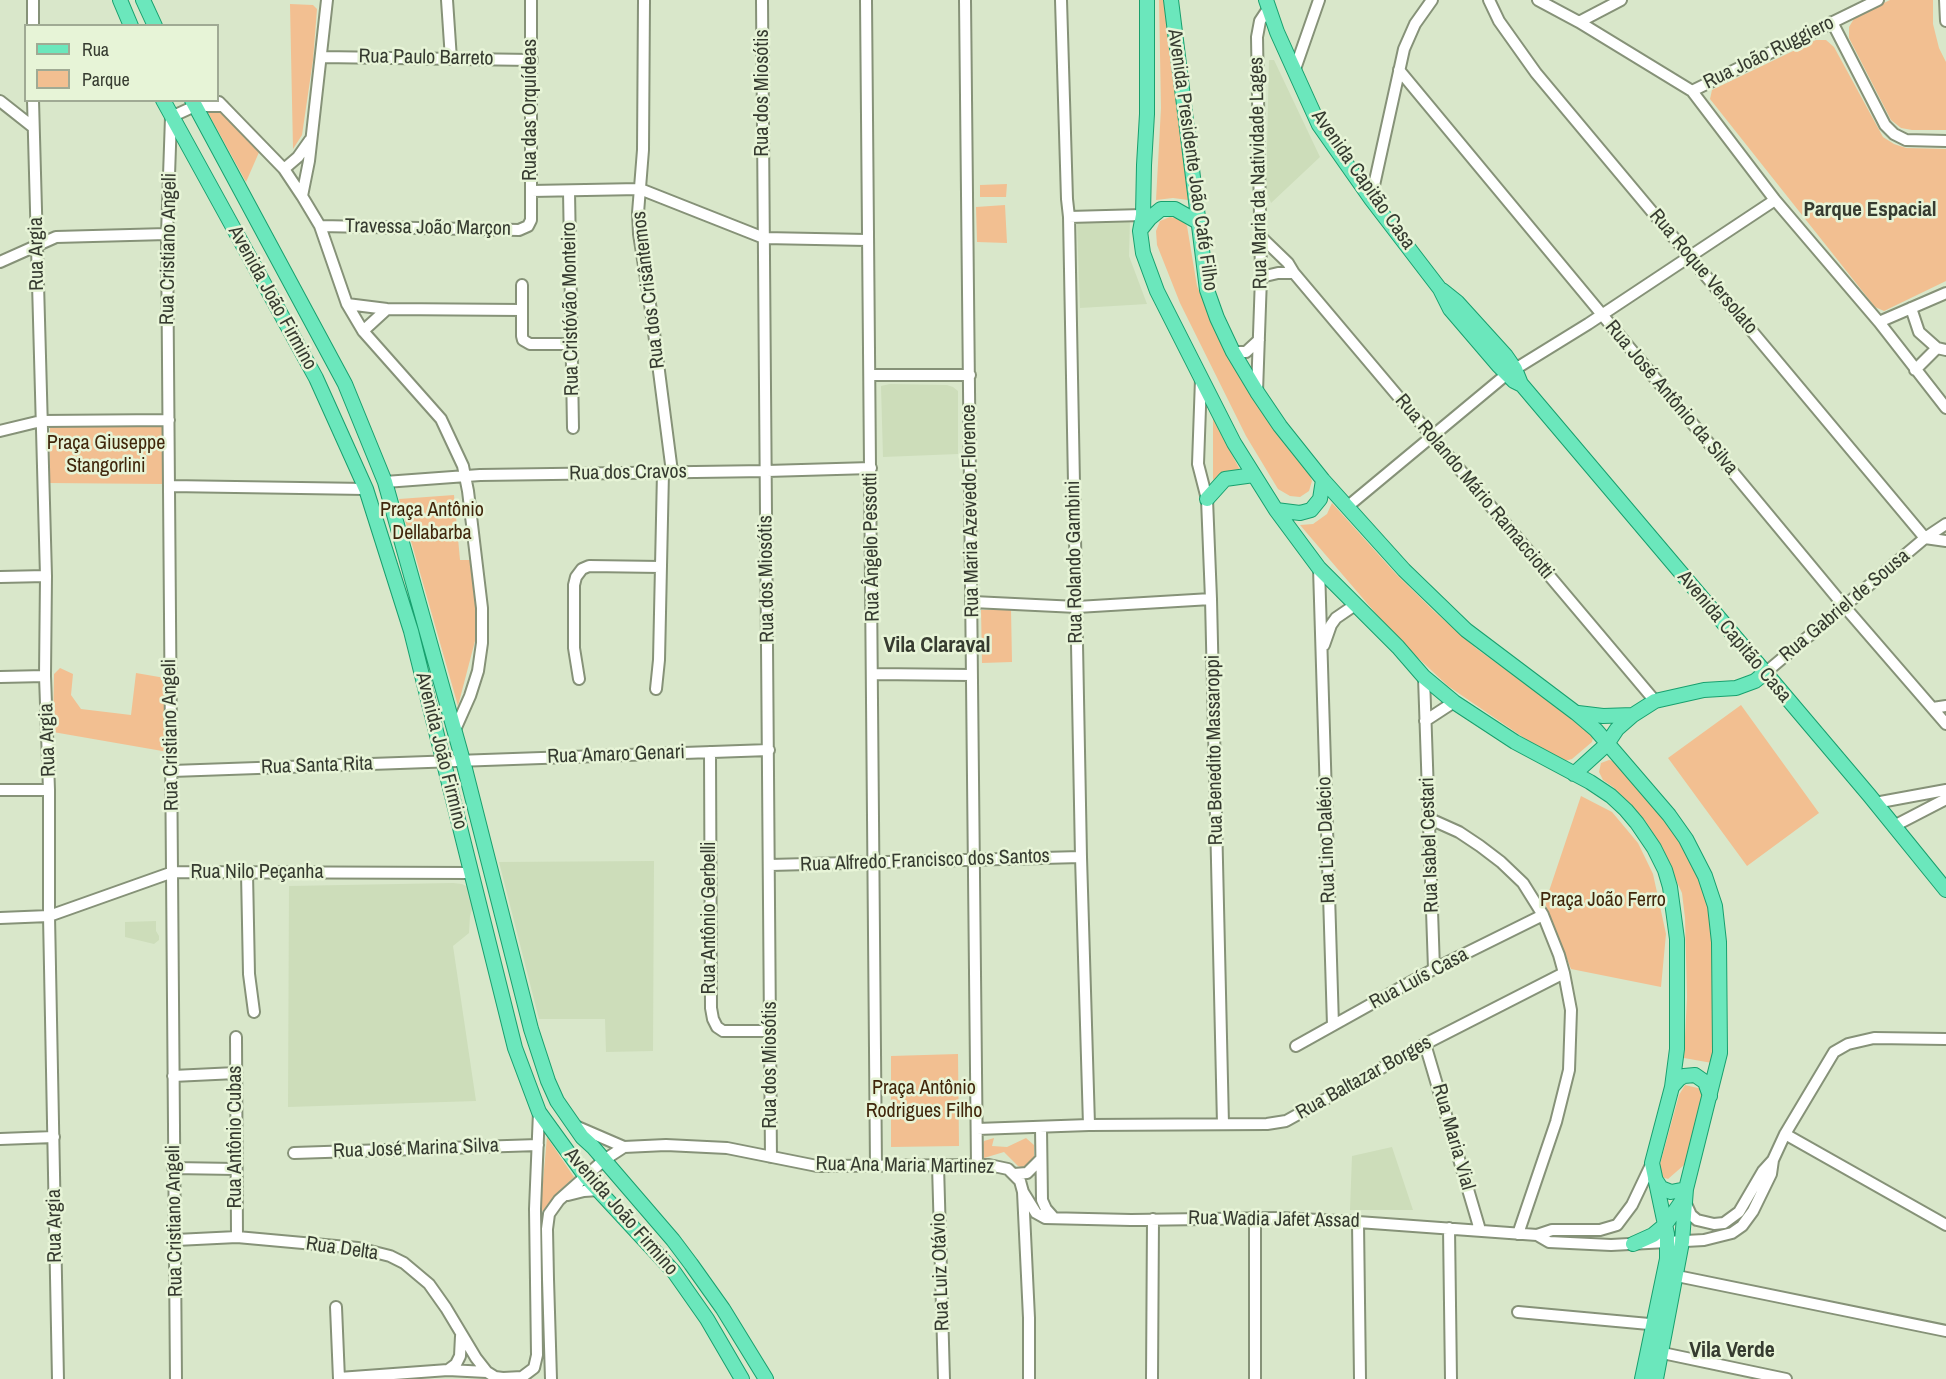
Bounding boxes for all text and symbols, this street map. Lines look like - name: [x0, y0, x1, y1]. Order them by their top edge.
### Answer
- street label: Rua João Ruggiero: [1700, 11, 1838, 95]
- legend: [24, 24, 219, 102]
- street label: Avenida Presidente João Café Filho: [1162, 28, 1222, 292]
- street label: Rua dos Miosótis: [751, 29, 775, 157]
- text: Rua: [82, 37, 109, 62]
- street label: Rua das Orquídeas: [519, 39, 543, 181]
- street label: Rua Paulo Barreto: [358, 45, 494, 71]
- street label: Rua Maria da Natividade Lages: [1245, 57, 1273, 289]
- text: Parque: [82, 67, 130, 92]
- street label: Avenida Capitão Casa: [1306, 106, 1420, 254]
- street label: Rua Cristiano Angeli: [156, 173, 182, 325]
- district label: Parque Espacial: [1803, 197, 1937, 223]
- street label: Rua Roque Versolato: [1644, 205, 1762, 339]
- street label: Rua dos Crisântemos: [627, 210, 671, 370]
- street label: Travessa João Marçon: [345, 215, 511, 241]
- street label: Rua Argia: [24, 217, 50, 291]
- street label: Avenida João Firmino: [222, 222, 322, 374]
- street label: Rua Cristóvão Monteiro: [557, 222, 585, 396]
- street label: Rua José Antônio da Silva: [1599, 316, 1743, 480]
- street label: Rua Rolando Mário Ramacciotti: [1390, 390, 1558, 584]
- street label: Rua Maria Azevedo Florence: [957, 404, 985, 618]
- park label: Praça Giuseppe Stangorlini: [47, 432, 165, 479]
- street label: Rua dos Cravos: [569, 460, 687, 486]
- street label: Rua Ângelo Pessotti: [859, 472, 885, 622]
- street label: Rua Rolando Gambini: [1062, 480, 1088, 644]
- park label: Praça Antônio Dellabarba: [380, 499, 484, 546]
- street label: Rua dos Miosótis: [754, 515, 780, 643]
- street label: Rua Gabriel de Sousa: [1775, 545, 1915, 667]
- street label: Avenida Capitão Casa: [1672, 566, 1796, 708]
- district label: Vila Claraval: [883, 633, 991, 659]
- street label: Rua Benedito Massaroppi: [1201, 655, 1229, 845]
- street label: Rua Cristiano Angeli: [158, 659, 184, 811]
- street label: Avenida João Firmino: [410, 670, 472, 832]
- street label: Rua Argia: [35, 703, 61, 777]
- street label: Rua Amaro Genari: [547, 741, 685, 769]
- street label: Rua Santa Rita: [261, 752, 373, 780]
- street label: Rua Lino Dalécio: [1313, 776, 1341, 904]
- street label: Rua Isabel Cestari: [1416, 777, 1444, 913]
- street label: Rua Antônio Gerbelli: [698, 841, 722, 995]
- street label: Rua Alfredo Francisco dos Santos: [800, 845, 1050, 877]
- street label: Rua Nilo Peçanha: [190, 861, 324, 885]
- park label: Praça João Ferro: [1540, 889, 1666, 913]
- street label: Rua Luís Casa: [1365, 943, 1473, 1015]
- street label: Rua dos Miosótis: [759, 1001, 783, 1129]
- street label: Rua Baltazar Borges: [1292, 1031, 1436, 1125]
- street label: Rua Antônio Cubas: [224, 1065, 248, 1209]
- park label: Praça Antônio Rodrigues Filho: [866, 1077, 982, 1124]
- street label: Rua Maria Vial: [1426, 1081, 1480, 1193]
- street label: Rua José Marina Silva: [333, 1134, 499, 1164]
- street label: Avenida João Firmino: [559, 1143, 683, 1281]
- street label: Rua Cristiano Angeli: [162, 1145, 188, 1297]
- street label: Rua Ana Maria Martinez: [815, 1152, 995, 1180]
- street label: Rua Argia: [42, 1189, 68, 1263]
- street label: Rua Wadia Jafet Assad: [1188, 1207, 1360, 1233]
- street label: Rua Luiz Otávio: [927, 1212, 955, 1332]
- street label: Rua Delta: [304, 1232, 380, 1266]
- district label: Vila Verde: [1689, 1338, 1775, 1364]

